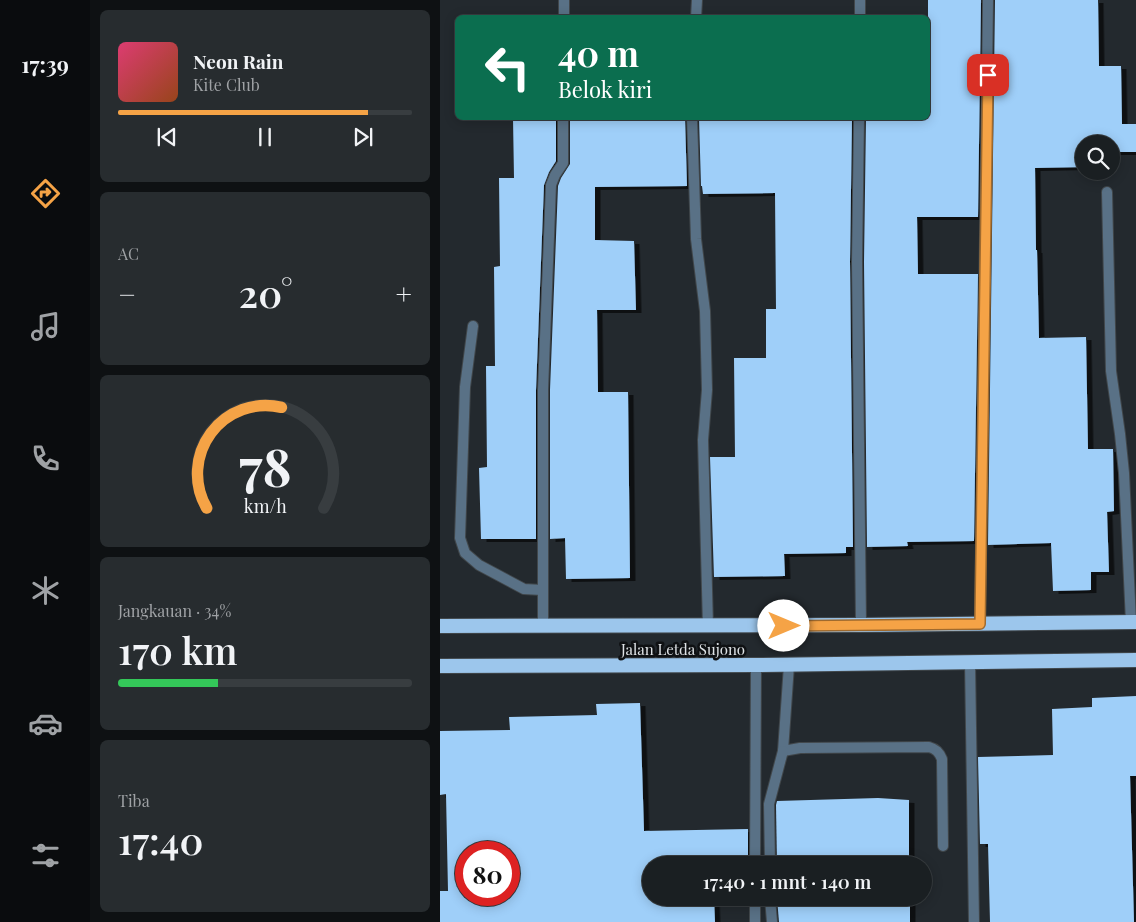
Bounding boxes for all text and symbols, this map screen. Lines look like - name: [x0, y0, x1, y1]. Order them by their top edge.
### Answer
- text: 40 m: [558, 29, 639, 76]
- icon: left: [475, 35, 540, 100]
- text: Neon Rain: [193, 48, 283, 74]
- text: 17:39: [21, 49, 69, 79]
- pin: [967, 54, 1009, 96]
- icon: arrive: [974, 61, 1002, 89]
- text: Kite Club: [193, 74, 260, 95]
- text: Belok kiri: [558, 74, 652, 104]
- icon: previous: [153, 123, 181, 151]
- icon: pause: [251, 123, 279, 151]
- icon: next: [349, 123, 377, 151]
- map controls: [1075, 135, 1120, 180]
- button: search: [1075, 135, 1120, 180]
- icon: directions: [28, 176, 63, 211]
- text: AC: [118, 243, 139, 264]
- text: 20°: [239, 267, 293, 318]
- text: −: [118, 275, 136, 312]
- text: +: [396, 275, 412, 312]
- icon: music: [28, 309, 63, 344]
- text: 78: [239, 431, 291, 500]
- icon: phone: [28, 441, 63, 476]
- text: km/h: [244, 494, 287, 517]
- icon: climate: [28, 573, 63, 608]
- position arrow: [757, 599, 809, 651]
- text: Jangkauan · 34%: [118, 600, 231, 621]
- text: 170 km: [118, 624, 237, 675]
- street label: Jalan Letda Sujono: [620, 639, 745, 659]
- icon: car: [28, 706, 63, 741]
- text: Tiba: [118, 790, 150, 811]
- text: 17:40: [118, 814, 203, 865]
- icon: filters: [28, 838, 63, 873]
- speed limit sign: 80: [455, 841, 520, 906]
- text: 17:40 · 1 mnt · 140 m: [703, 868, 871, 894]

